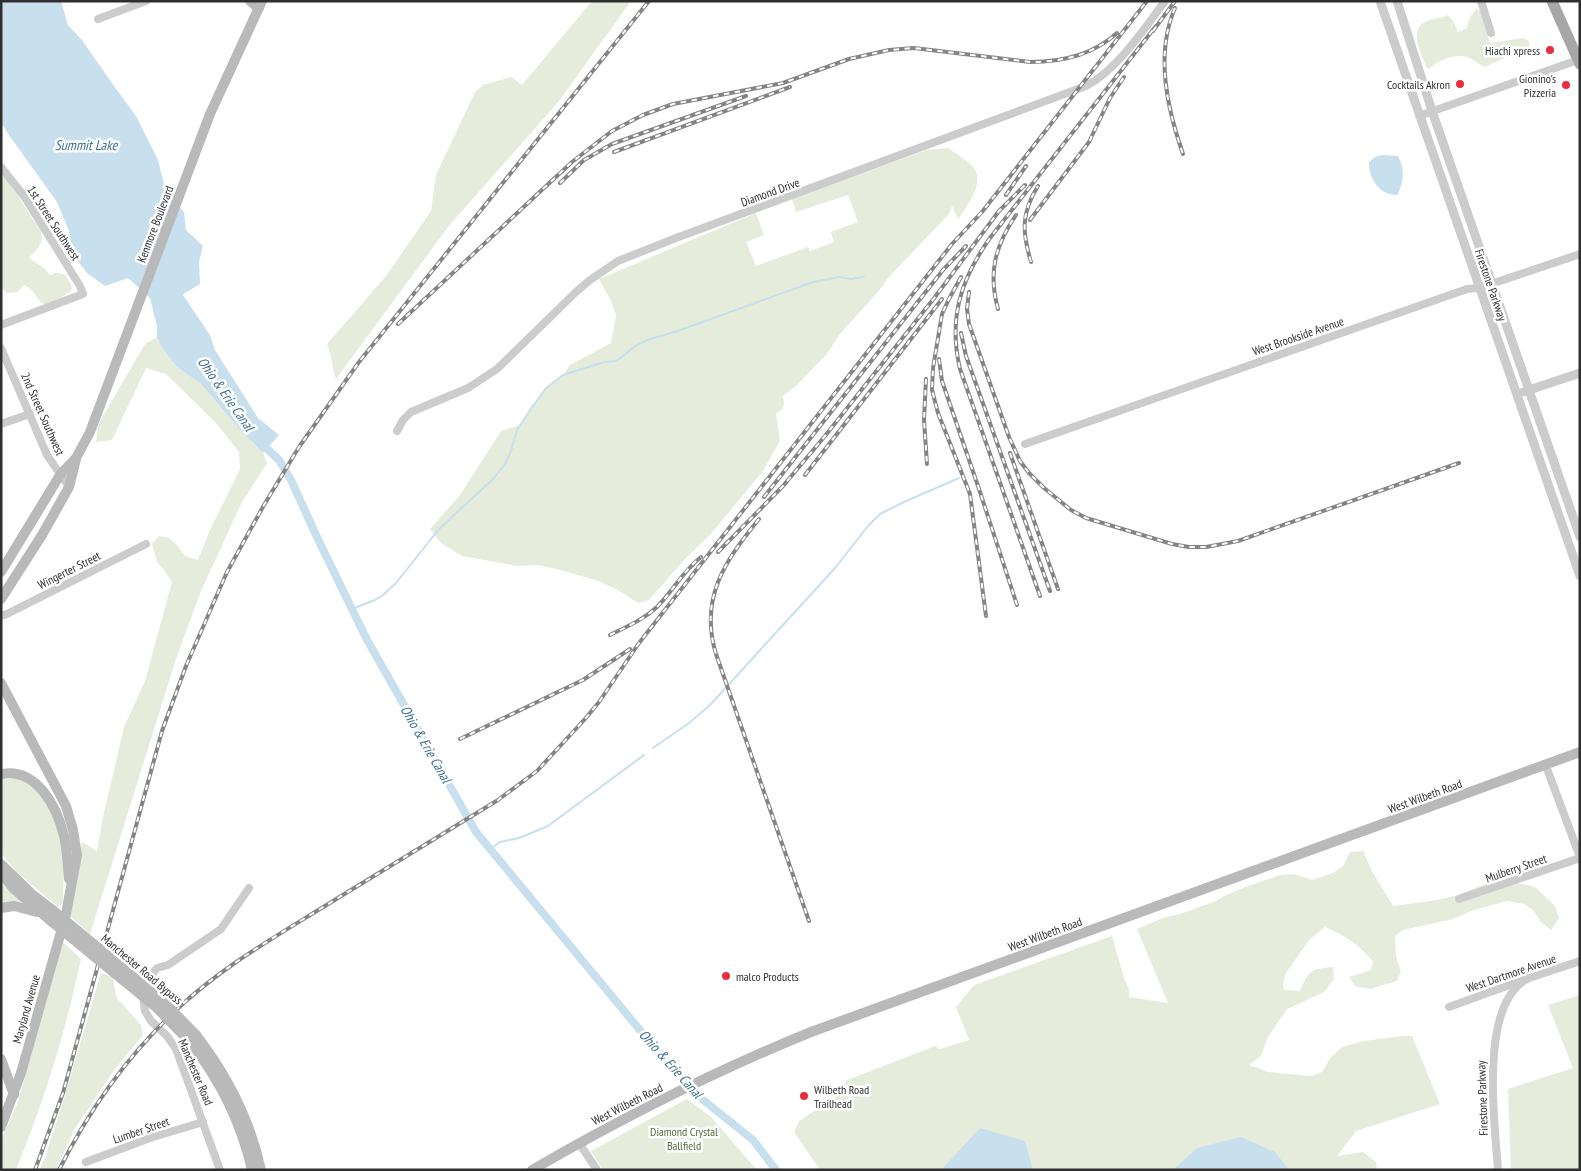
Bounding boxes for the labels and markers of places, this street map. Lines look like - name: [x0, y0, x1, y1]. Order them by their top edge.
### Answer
- place label: Hiachi xpress: [1485, 43, 1540, 58]
- marker: Hiachi xpress: [1544, 44, 1556, 56]
- place label: Gionino's Pizzeria: [1519, 71, 1556, 100]
- place label: Cocktails Akron: [1387, 77, 1450, 92]
- marker: Cocktails Akron: [1454, 78, 1466, 90]
- marker: Gionino's Pizzeria: [1560, 79, 1572, 91]
- place label: malco Products: [736, 969, 799, 984]
- marker: malco Products: [720, 970, 732, 982]
- place label: Wilbeth Road Trailhead: [814, 1082, 869, 1111]
- marker: Wilbeth Road Trailhead: [798, 1090, 810, 1102]

